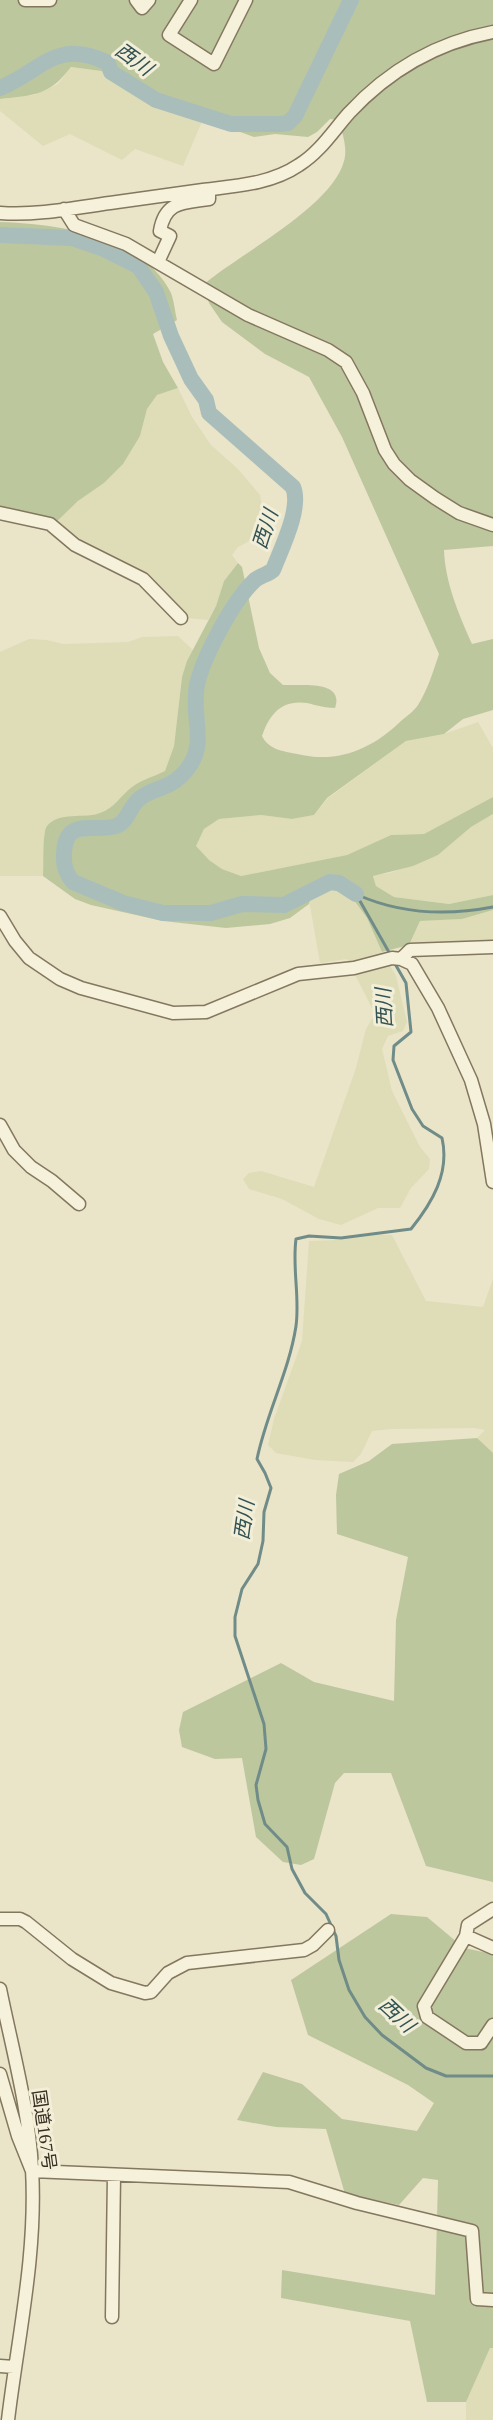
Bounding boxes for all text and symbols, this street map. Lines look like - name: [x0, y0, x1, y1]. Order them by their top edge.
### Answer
- water label: 西川: [111, 38, 158, 81]
- water label: 西川: [248, 505, 282, 551]
- water label: 西川: [372, 985, 396, 1029]
- water label: 西川: [230, 1497, 258, 1541]
- water label: 西川: [375, 1993, 421, 2038]
- street label: 国道167号: [28, 2089, 60, 2171]

